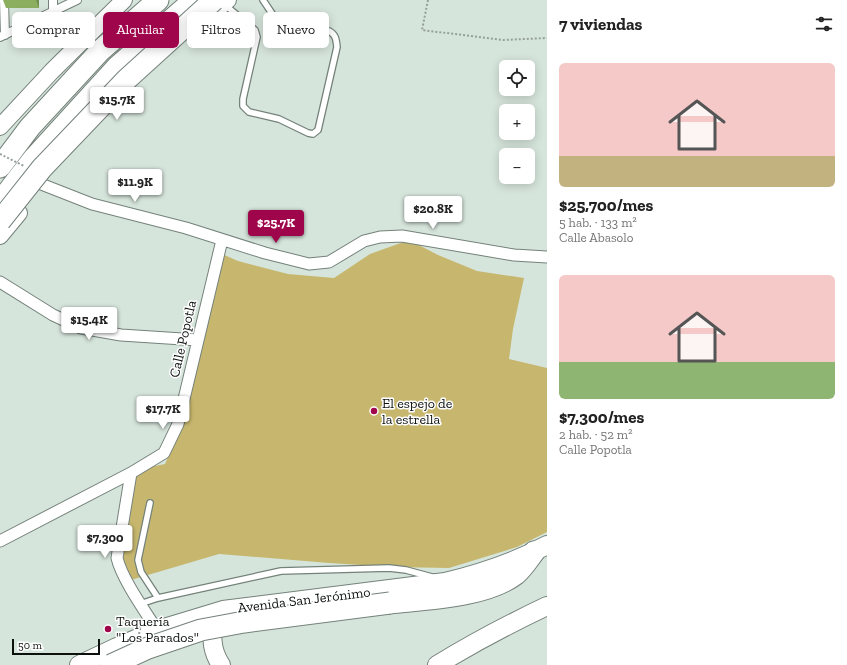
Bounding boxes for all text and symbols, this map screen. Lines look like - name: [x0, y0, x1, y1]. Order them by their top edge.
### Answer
- chip: Comprar: [12, 12, 95, 48]
- chip: Alquilar: [103, 12, 179, 48]
- chip: Filtros: [187, 12, 255, 48]
- chip: Nuevo: [263, 12, 329, 48]
- icon: filters: [813, 13, 835, 35]
- text: 7 viviendas: [559, 14, 642, 34]
- map controls: [499, 60, 535, 184]
- button: locate: [499, 60, 535, 96]
- pin: $15.7K: [84, 87, 150, 121]
- icon: home: [661, 89, 733, 161]
- text: $15.7K: [99, 92, 135, 107]
- button: +: [499, 104, 535, 140]
- button: −: [499, 148, 535, 184]
- pin: $11.9K: [102, 169, 168, 203]
- text: $11.9K: [117, 174, 153, 189]
- text: $25,700/mes: [559, 195, 653, 215]
- pin: $20.8K: [400, 196, 466, 230]
- text: $20.8K: [413, 201, 453, 216]
- pin: $25.7K: [243, 210, 309, 244]
- text: $25.7K: [257, 215, 295, 230]
- text: 5 hab. · 133 m²: [559, 215, 637, 230]
- text: Calle Abasolo: [559, 230, 633, 245]
- street label: Calle Popotla: [166, 299, 200, 379]
- icon: home: [661, 301, 733, 373]
- pin: $15.4K: [56, 307, 122, 341]
- text: $15.4K: [70, 312, 108, 327]
- place label: El espejo de la estrella: [382, 395, 453, 428]
- pin: $17.7K: [130, 396, 196, 430]
- text: $17.7K: [145, 401, 181, 416]
- marker: El espejo de la estrella: [369, 406, 379, 416]
- text: $7,300/mes: [559, 407, 644, 427]
- text: 2 hab. · 52 m²: [559, 427, 633, 442]
- text: Calle Popotla: [559, 442, 632, 457]
- pin: $7,300: [72, 525, 138, 559]
- text: $7,300: [86, 530, 124, 545]
- street label: Avenida San Jerónimo: [237, 583, 371, 617]
- place label: Taquería "Los Parados": [116, 613, 199, 646]
- marker: Taquería "Los Parados": [103, 624, 113, 634]
- scale bar: [12, 637, 100, 656]
- text: 50 m: [18, 639, 42, 652]

